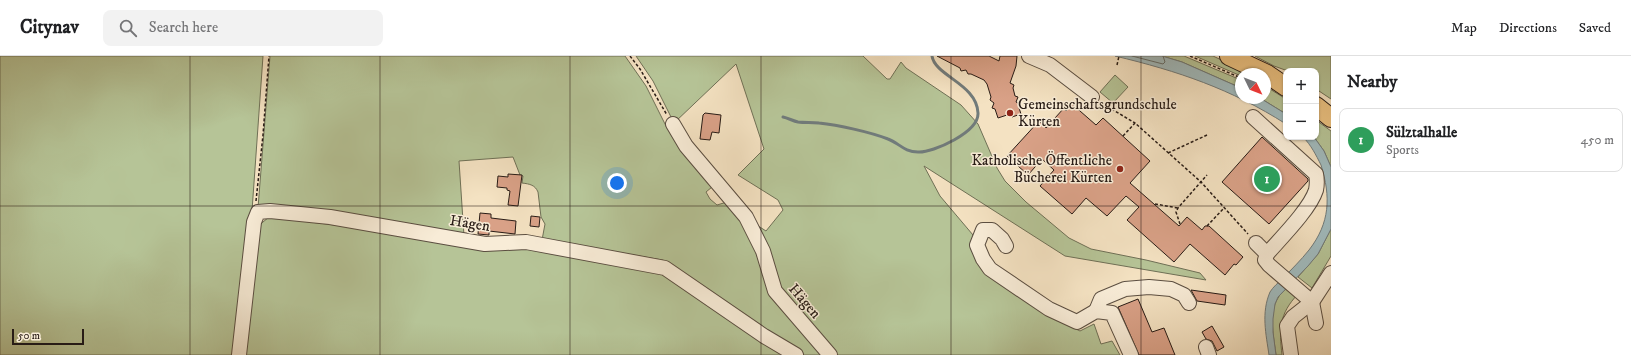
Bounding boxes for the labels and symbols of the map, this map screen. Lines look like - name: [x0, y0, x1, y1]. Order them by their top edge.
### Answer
- north arrow: [1235, 68, 1271, 104]
- place label: Gemeinschaftsgrundschule Kürten: [1018, 95, 1177, 131]
- marker: Gemeinschaftsgrundschule Kürten: [1005, 108, 1015, 118]
- place label: Katholische Öffentliche Bücherei Kürten: [972, 151, 1112, 187]
- marker: Katholische Öffentliche Bücherei Kürten: [1115, 164, 1125, 174]
- pin: 1: [1254, 164, 1280, 194]
- your location: [607, 173, 627, 193]
- street label: Hägen: [449, 211, 491, 236]
- street label: Hägen: [784, 280, 825, 323]
- scale bar: [12, 327, 84, 346]

